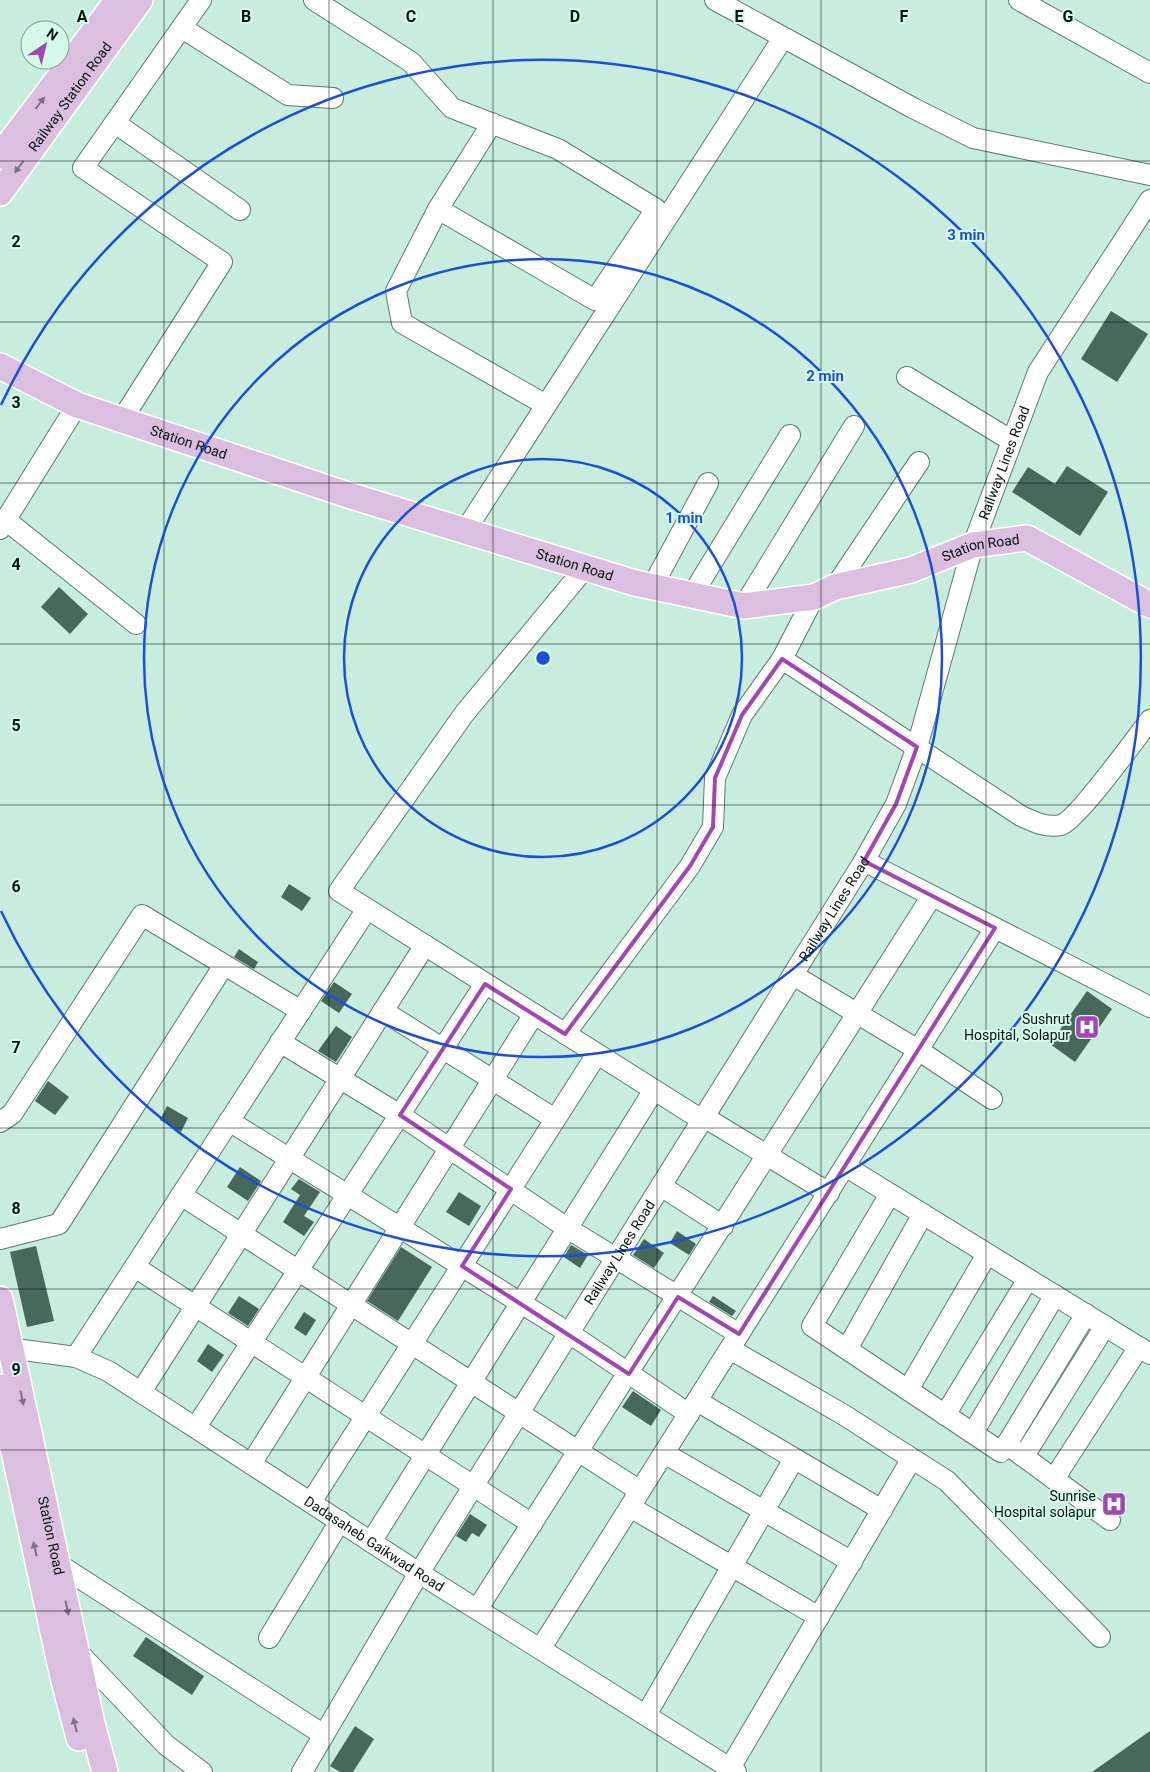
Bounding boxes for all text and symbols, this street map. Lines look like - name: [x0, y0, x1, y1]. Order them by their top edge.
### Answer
- text: A: [77, 7, 88, 26]
- text: B: [241, 7, 251, 26]
- text: C: [406, 7, 416, 26]
- text: D: [570, 7, 580, 26]
- text: E: [735, 7, 744, 26]
- text: F: [900, 7, 909, 26]
- text: G: [1063, 7, 1074, 26]
- north arrow: [20, 20, 70, 70]
- text: N: [44, 25, 61, 44]
- street label: Railway Station Road: [25, 39, 115, 154]
- one-way arrow: [35, 96, 45, 110]
- one-way arrow: [14, 160, 24, 174]
- text: 3 min: [947, 226, 985, 244]
- text: 2: [11, 232, 21, 251]
- text: 2 min: [806, 367, 844, 385]
- text: 3: [11, 393, 21, 412]
- street label: Railway Lines Road: [975, 404, 1033, 522]
- street label: Station Road: [148, 422, 229, 462]
- text: 1 min: [665, 509, 703, 527]
- street label: Station Road: [939, 531, 1021, 565]
- street label: Station Road: [534, 545, 615, 584]
- text: 4: [11, 555, 21, 574]
- centre of rings: [534, 649, 552, 667]
- text: 5: [11, 716, 21, 735]
- street label: Railway Lines Road: [795, 854, 873, 964]
- text: 6: [11, 877, 21, 896]
- place label: Sushrut Hospital, Solapur: [964, 1011, 1070, 1043]
- hospital icon: Sushrut Hospital, Solapur: [1074, 1014, 1100, 1040]
- text: 7: [11, 1038, 21, 1057]
- street label: Railway Lines Road: [581, 1197, 658, 1308]
- text: 8: [11, 1199, 21, 1218]
- text: 9: [11, 1360, 21, 1379]
- one-way arrow: [18, 1391, 26, 1406]
- place label: Sunrise Hospital solapur: [994, 1488, 1096, 1520]
- hospital icon: Sunrise Hospital solapur: [1101, 1491, 1127, 1517]
- street label: Dadasaheb Gaikwad Road: [301, 1493, 447, 1595]
- street label: Station Road: [35, 1495, 67, 1576]
- one-way arrow: [31, 1542, 39, 1557]
- one-way arrow: [64, 1601, 72, 1617]
- one-way arrow: [71, 1717, 79, 1732]

